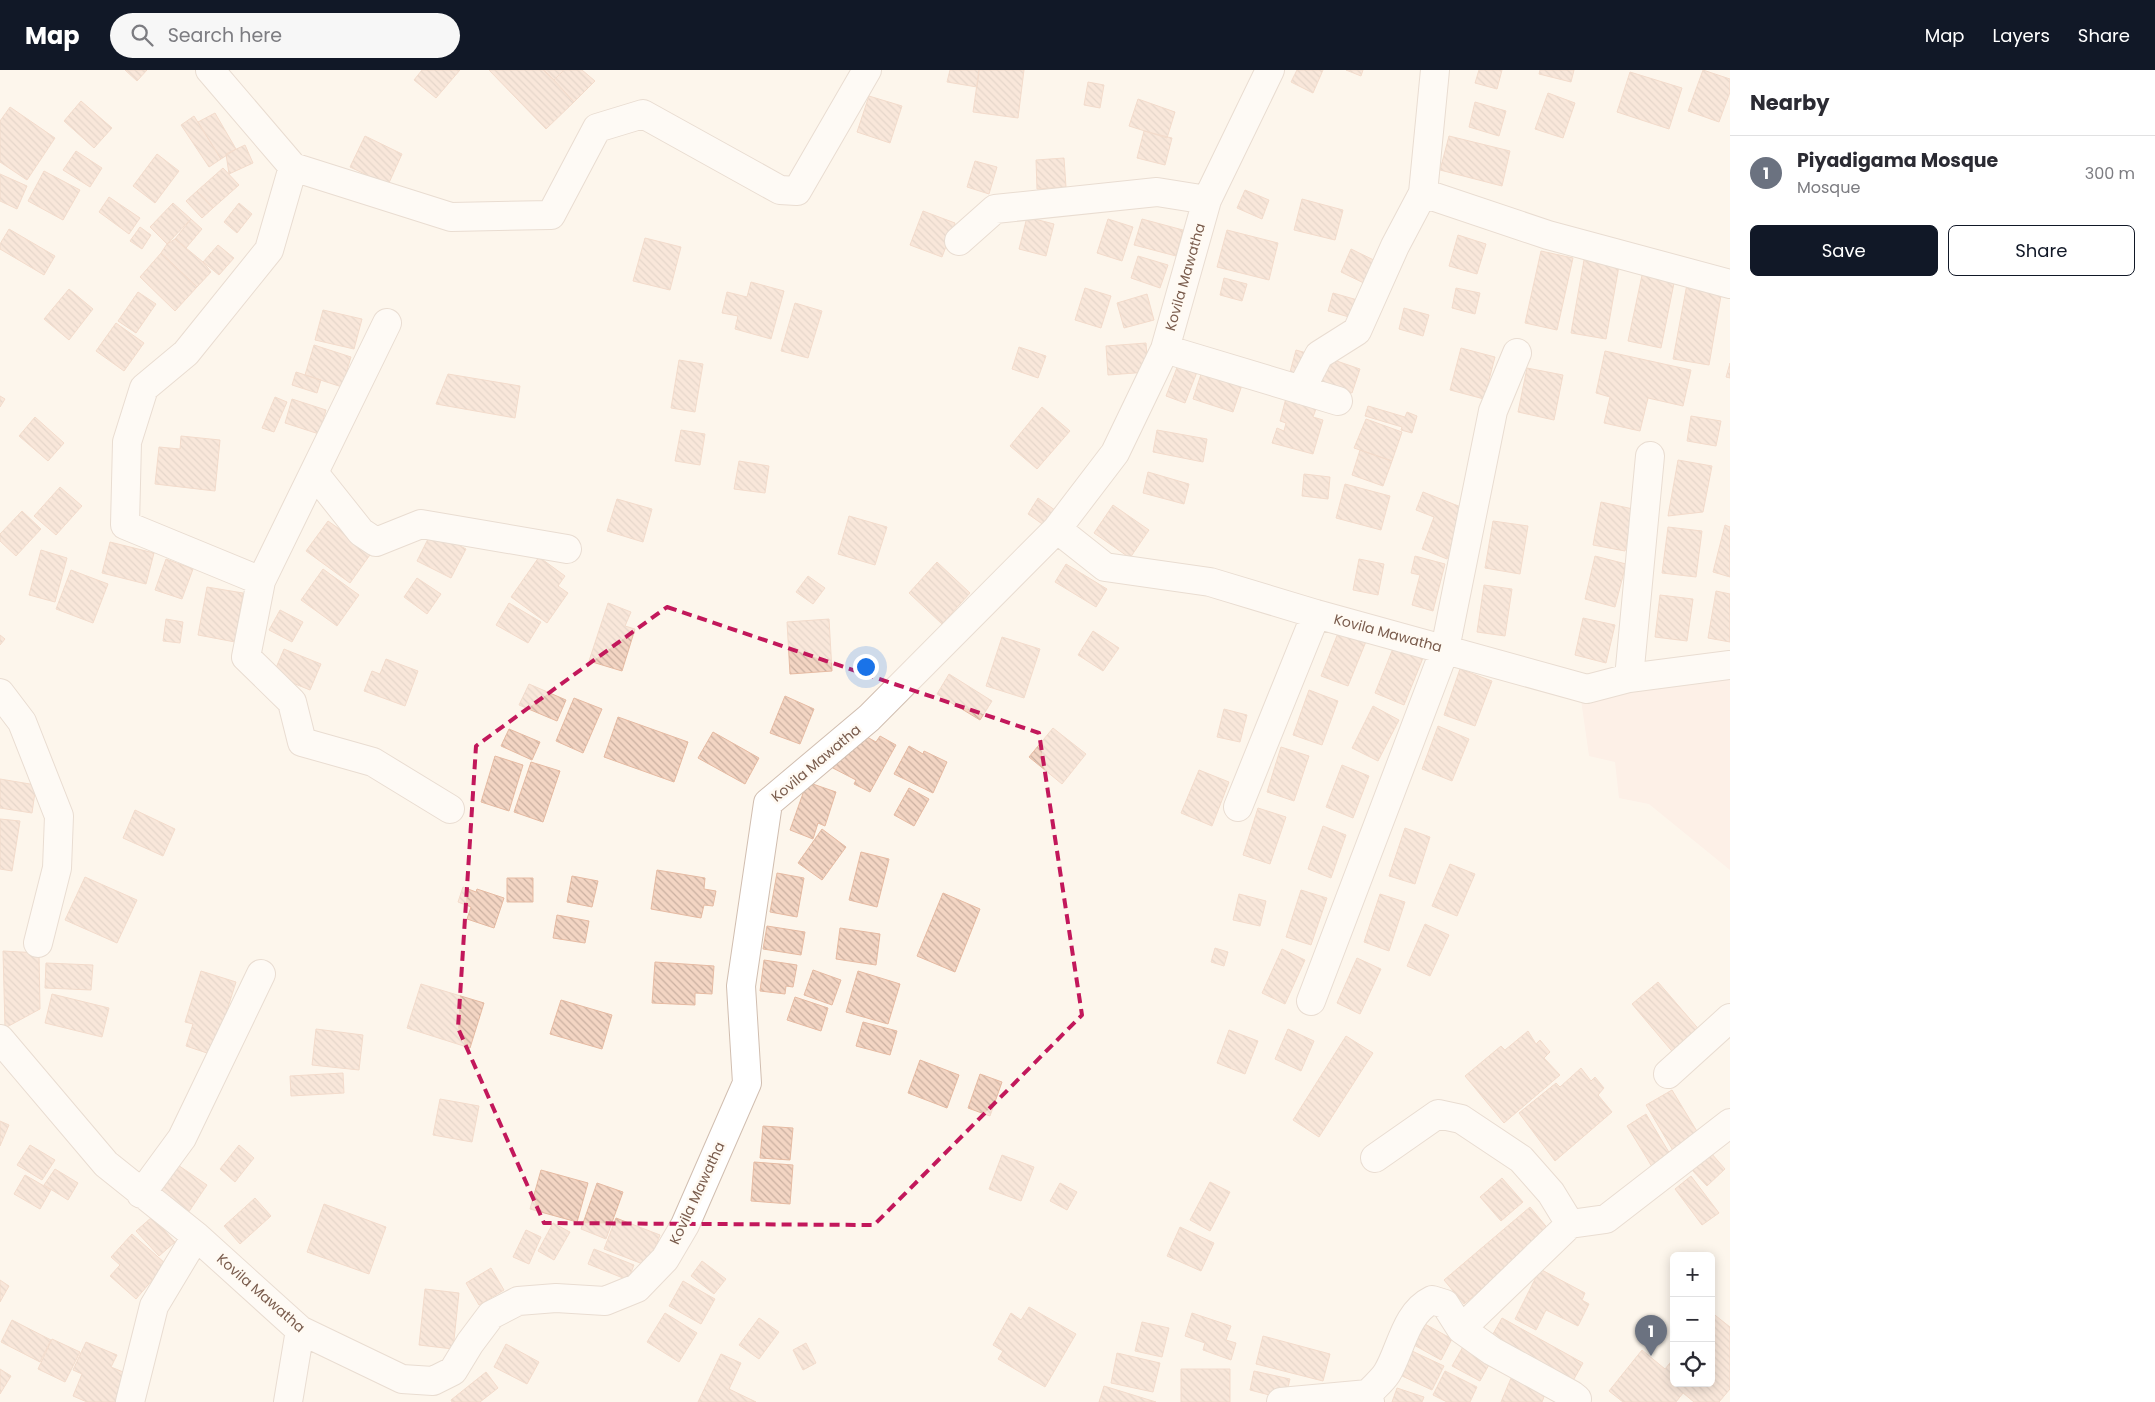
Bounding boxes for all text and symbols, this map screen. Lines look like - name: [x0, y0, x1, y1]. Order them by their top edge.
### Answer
- search box: [110, 13, 460, 58]
- text: Map: [25, 19, 80, 52]
- icon: search: [128, 21, 156, 49]
- text: Search here: [168, 22, 282, 49]
- text: Map: [1925, 23, 1965, 48]
- text: Layers: [1993, 23, 2050, 48]
- text: Share: [2078, 23, 2130, 48]
- text: Nearby: [1750, 88, 1830, 117]
- text: Piyadigama Mosque: [1797, 147, 1998, 174]
- text: 1: [1763, 162, 1769, 185]
- text: 300 m: [2085, 162, 2135, 185]
- text: Mosque: [1797, 176, 1860, 199]
- street label: Kovila Mawatha: [1160, 221, 1210, 333]
- button: Save: [1750, 225, 1938, 276]
- button: Share: [1948, 225, 2135, 276]
- street label: Kovila Mawatha: [1332, 609, 1444, 657]
- your location: [853, 654, 879, 680]
- street label: Kovila Mawatha: [767, 720, 865, 806]
- street label: Kovila Mawatha: [664, 1138, 730, 1248]
- street label: Kovila Mawatha: [212, 1249, 310, 1337]
- map controls: [1670, 1252, 1715, 1387]
- button: +: [1670, 1252, 1715, 1297]
- button: −: [1670, 1297, 1715, 1342]
- pin: 1: [1635, 1315, 1667, 1356]
- button: locate: [1670, 1342, 1715, 1387]

